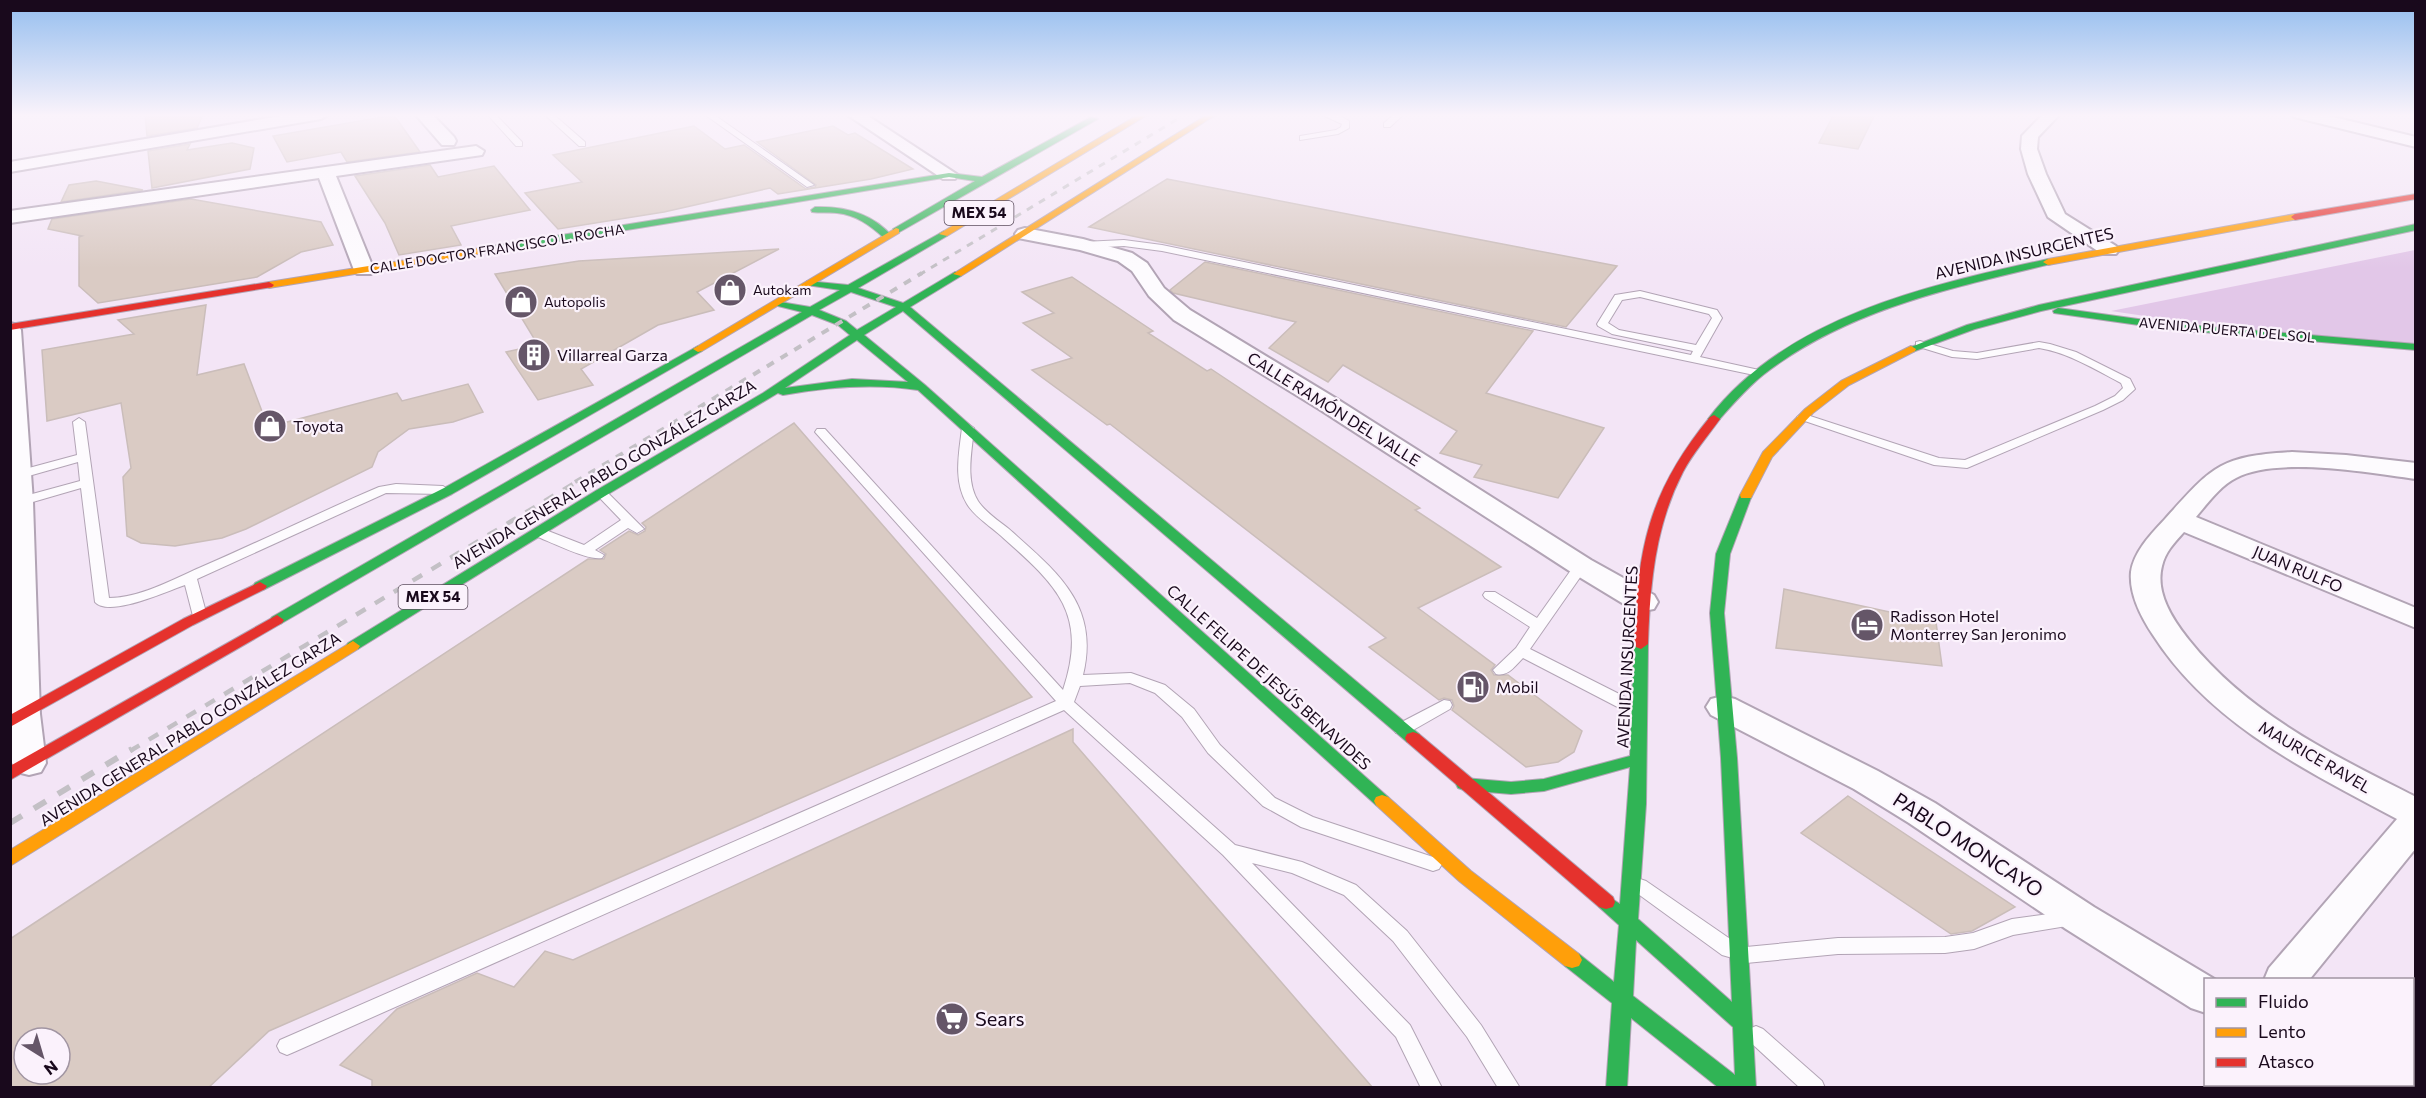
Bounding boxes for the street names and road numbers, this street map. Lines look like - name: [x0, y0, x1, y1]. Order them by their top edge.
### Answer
- road number: MEX 54: [944, 201, 1014, 225]
- street label: CALLE DOCTOR FRANCISCO L. ROCHA: [369, 220, 626, 277]
- street label: AVENIDA INSURGENTES: [1933, 223, 2115, 282]
- street label: AVENIDA PUERTA DEL SOL: [2138, 313, 2316, 346]
- street label: CALLE RAMÓN DEL VALLE: [1244, 348, 1424, 470]
- street label: AVENIDA GENERAL PABLO GONZÁLEZ GARZA: [448, 375, 759, 572]
- street label: JUAN RULFO: [2251, 541, 2346, 596]
- street label: AVENIDA INSURGENTES: [1612, 565, 1641, 749]
- street label: CALLE FELIPE DE JESÚS BENAVIDES: [1164, 580, 1375, 773]
- road number: MEX 54: [398, 585, 468, 609]
- street label: AVENIDA GENERAL PABLO GONZÁLEZ GARZA: [36, 628, 344, 830]
- street label: MAURICE RAVEL: [2256, 717, 2375, 796]
- street label: PABLO MONCAYO: [1889, 787, 2048, 902]

